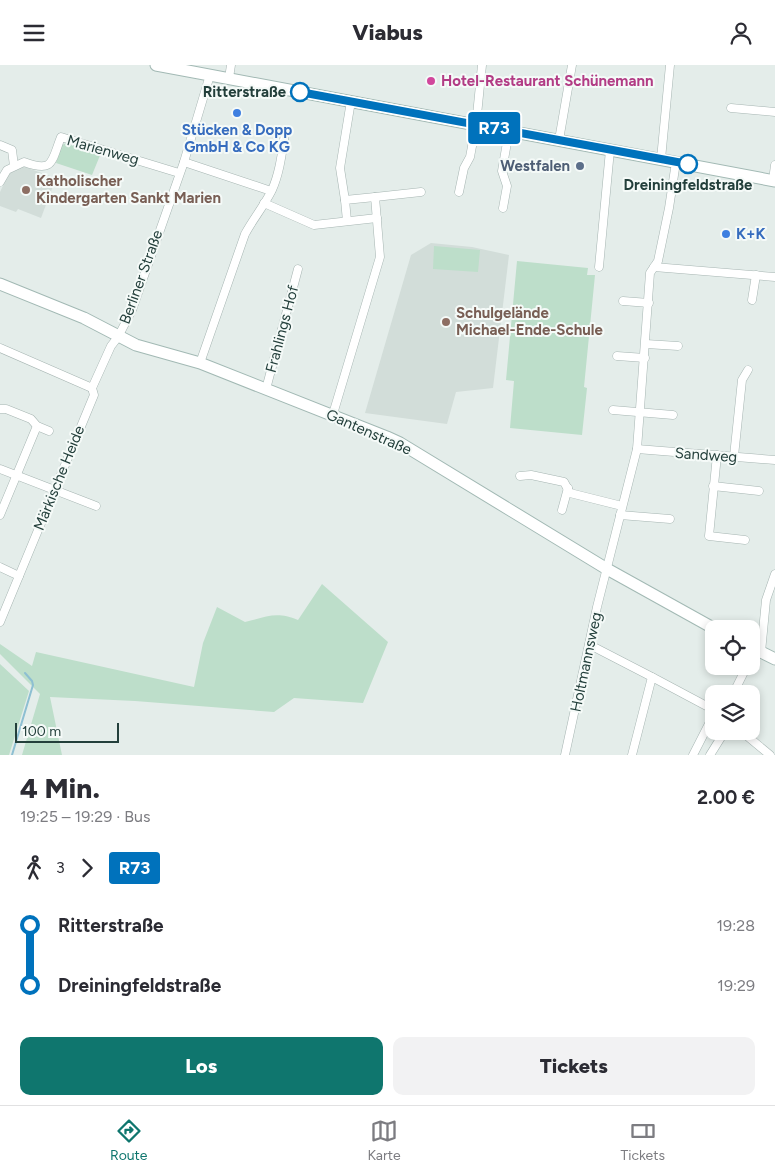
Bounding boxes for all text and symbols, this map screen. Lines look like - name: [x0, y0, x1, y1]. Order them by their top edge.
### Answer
- icon: menu: [20, 19, 48, 47]
- text: Viabus: [352, 19, 423, 46]
- icon: person: [727, 19, 755, 47]
- place label: Hotel-Restaurant Schünemann: [441, 72, 653, 90]
- marker: Hotel-Restaurant Schünemann: [425, 75, 437, 87]
- marker: Ritterstraße: [290, 82, 310, 102]
- place label: Ritterstraße: [203, 83, 287, 101]
- marker: Stücken & Dopp GmbH & Co KG: [231, 107, 243, 119]
- line badge: R73: [465, 112, 523, 144]
- text: R73: [478, 117, 510, 139]
- place label: Stücken & Dopp GmbH & Co KG: [182, 121, 292, 156]
- street label: Marienweg: [65, 131, 141, 169]
- marker: Dreiningfeldstraße: [678, 154, 698, 174]
- place label: Westfalen: [500, 157, 570, 175]
- marker: Westfalen: [574, 160, 586, 172]
- place label: Katholischer Kindergarten Sankt Marien: [36, 172, 221, 207]
- place label: Dreiningfeldstraße: [624, 176, 753, 194]
- marker: Katholischer Kindergarten Sankt Marien: [20, 184, 32, 196]
- place label: K+K: [736, 225, 765, 243]
- street label: Berliner Straße: [116, 228, 166, 326]
- marker: K+K: [720, 228, 732, 240]
- street label: Frahlings Hof: [262, 283, 302, 374]
- place label: Schulgelände Michael-Ende-Schule: [456, 304, 603, 339]
- marker: Schulgelände Michael-Ende-Schule: [440, 316, 452, 328]
- street label: Gantenstraße: [323, 405, 415, 459]
- street label: Märkische Heide: [30, 423, 88, 533]
- street label: Sandweg: [674, 444, 738, 466]
- street label: Holtmannsweg: [567, 610, 605, 714]
- map controls: [705, 620, 760, 740]
- button: locate: [705, 620, 760, 675]
- button: layers: [705, 685, 760, 740]
- scale bar: [15, 720, 119, 743]
- text: 100 m: [22, 723, 61, 740]
- text: 4 Min.: [20, 771, 100, 805]
- text: 2.00 €: [697, 786, 755, 809]
- text: 19:25 – 19:29 · Bus: [20, 807, 150, 826]
- icon: walk: [20, 854, 48, 882]
- icon: forward: [73, 854, 101, 882]
- text: R73: [119, 857, 150, 879]
- text: 3: [56, 858, 65, 877]
- text: Ritterstraße: [58, 914, 164, 937]
- text: 19:28: [717, 916, 755, 935]
- text: Dreiningfeldstraße: [58, 974, 221, 997]
- text: 19:29: [717, 976, 755, 995]
- button: Los: [20, 1037, 383, 1095]
- button: Tickets: [393, 1037, 755, 1095]
- tab: Route: [110, 1117, 148, 1164]
- tab: Karte: [367, 1117, 401, 1164]
- tab: Tickets: [620, 1117, 665, 1164]

